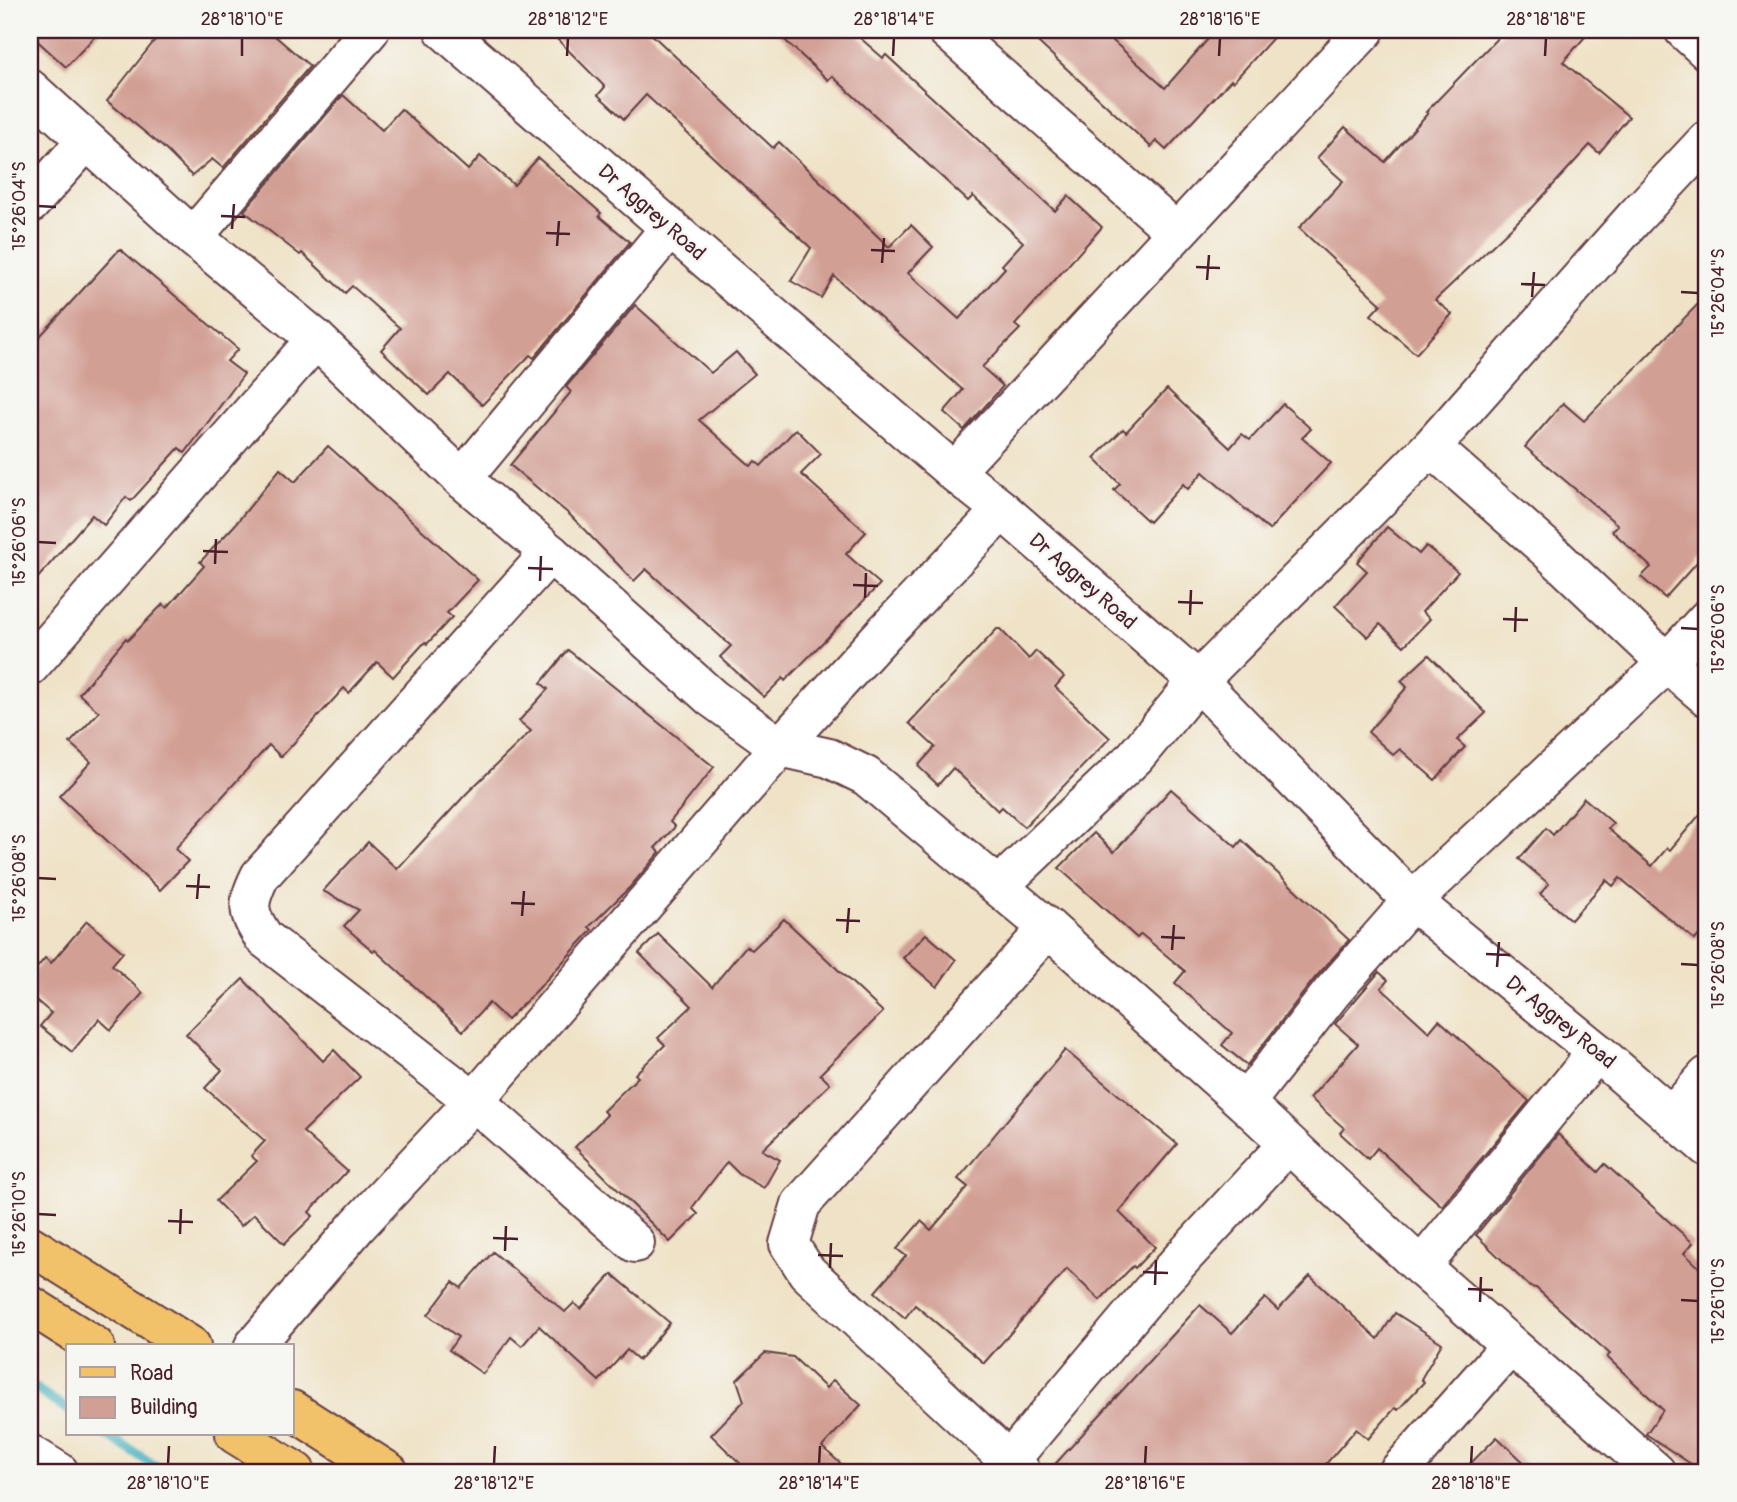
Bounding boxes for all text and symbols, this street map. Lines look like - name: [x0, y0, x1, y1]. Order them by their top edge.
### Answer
- text: 28°18'10"E: [201, 8, 283, 31]
- text: 28°18'12"E: [528, 8, 608, 31]
- text: 28°18'14"E: [854, 8, 934, 31]
- text: 28°18'16"E: [1180, 8, 1260, 31]
- text: 28°18'18"E: [1506, 8, 1586, 31]
- street label: Dr Aggrey Road: [592, 158, 711, 267]
- text: 15°26'04"S: [8, 161, 31, 251]
- text: 15°26'04"S: [1707, 248, 1730, 338]
- text: 15°26'06"S: [8, 497, 31, 587]
- street label: Dr Aggrey Road: [1023, 527, 1142, 636]
- text: 15°26'06"S: [1707, 584, 1730, 674]
- text: 15°26'08"S: [8, 834, 31, 922]
- text: 15°26'08"S: [1707, 921, 1730, 1009]
- street label: Dr Aggrey Road: [1500, 970, 1621, 1075]
- text: 15°26'10"S: [8, 1171, 31, 1257]
- text: 15°26'10"S: [1707, 1258, 1730, 1344]
- legend: [66, 1344, 294, 1436]
- text: Road: [130, 1360, 174, 1387]
- text: Building: [130, 1394, 197, 1421]
- text: 28°18'10"E: [127, 1472, 209, 1495]
- text: 28°18'12"E: [454, 1472, 534, 1495]
- text: 28°18'14"E: [779, 1472, 859, 1495]
- text: 28°18'16"E: [1105, 1472, 1185, 1495]
- text: 28°18'18"E: [1431, 1472, 1511, 1495]

